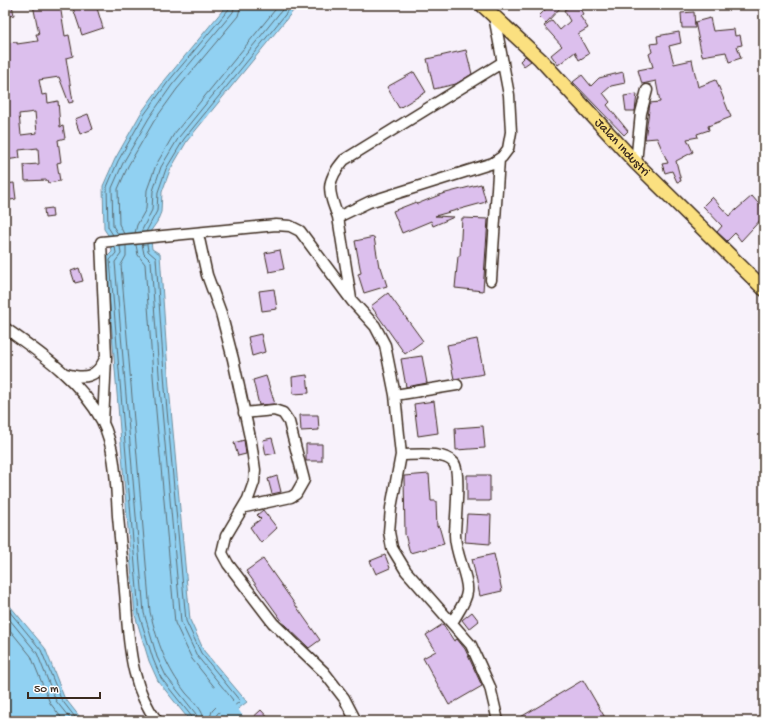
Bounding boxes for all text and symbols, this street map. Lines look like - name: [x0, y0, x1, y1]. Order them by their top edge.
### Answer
- street label: Jalan Industri: [591, 115, 653, 180]
- scale bar: [28, 674, 100, 700]
- text: 50 m: [34, 683, 59, 697]

